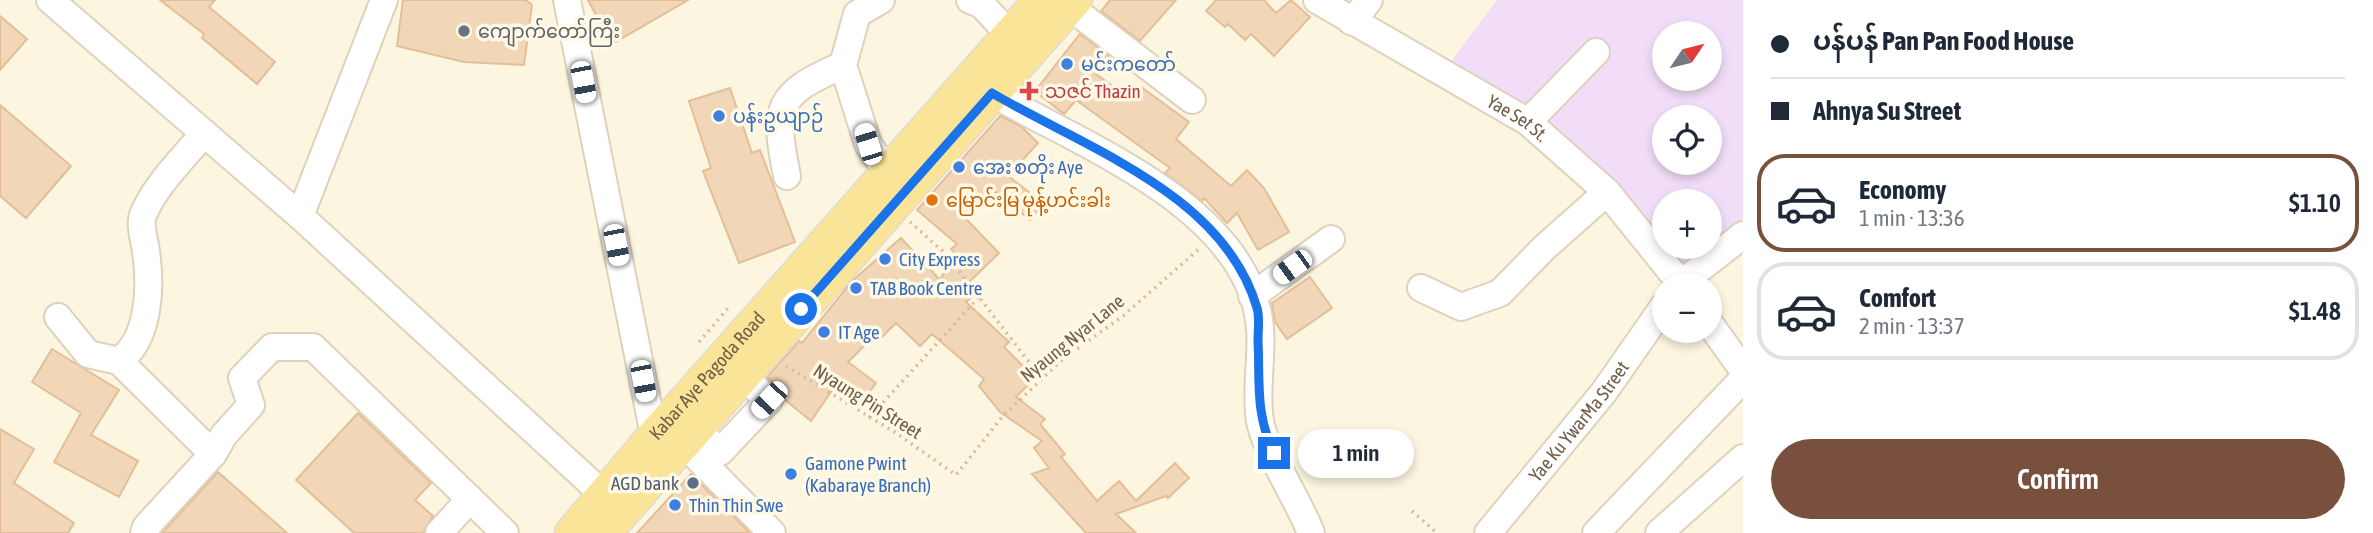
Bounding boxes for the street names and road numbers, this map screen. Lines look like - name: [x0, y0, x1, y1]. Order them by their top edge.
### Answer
- street label: Yae Set St.: [1483, 90, 1553, 146]
- street label: Nyaung Nyar Lane: [1016, 290, 1128, 386]
- street label: Kabar Aye Pagoda Road: [644, 307, 769, 444]
- street label: Yae Ku YwarMa Street: [1524, 357, 1633, 486]
- street label: Nyaung Pin Street: [810, 359, 926, 443]

